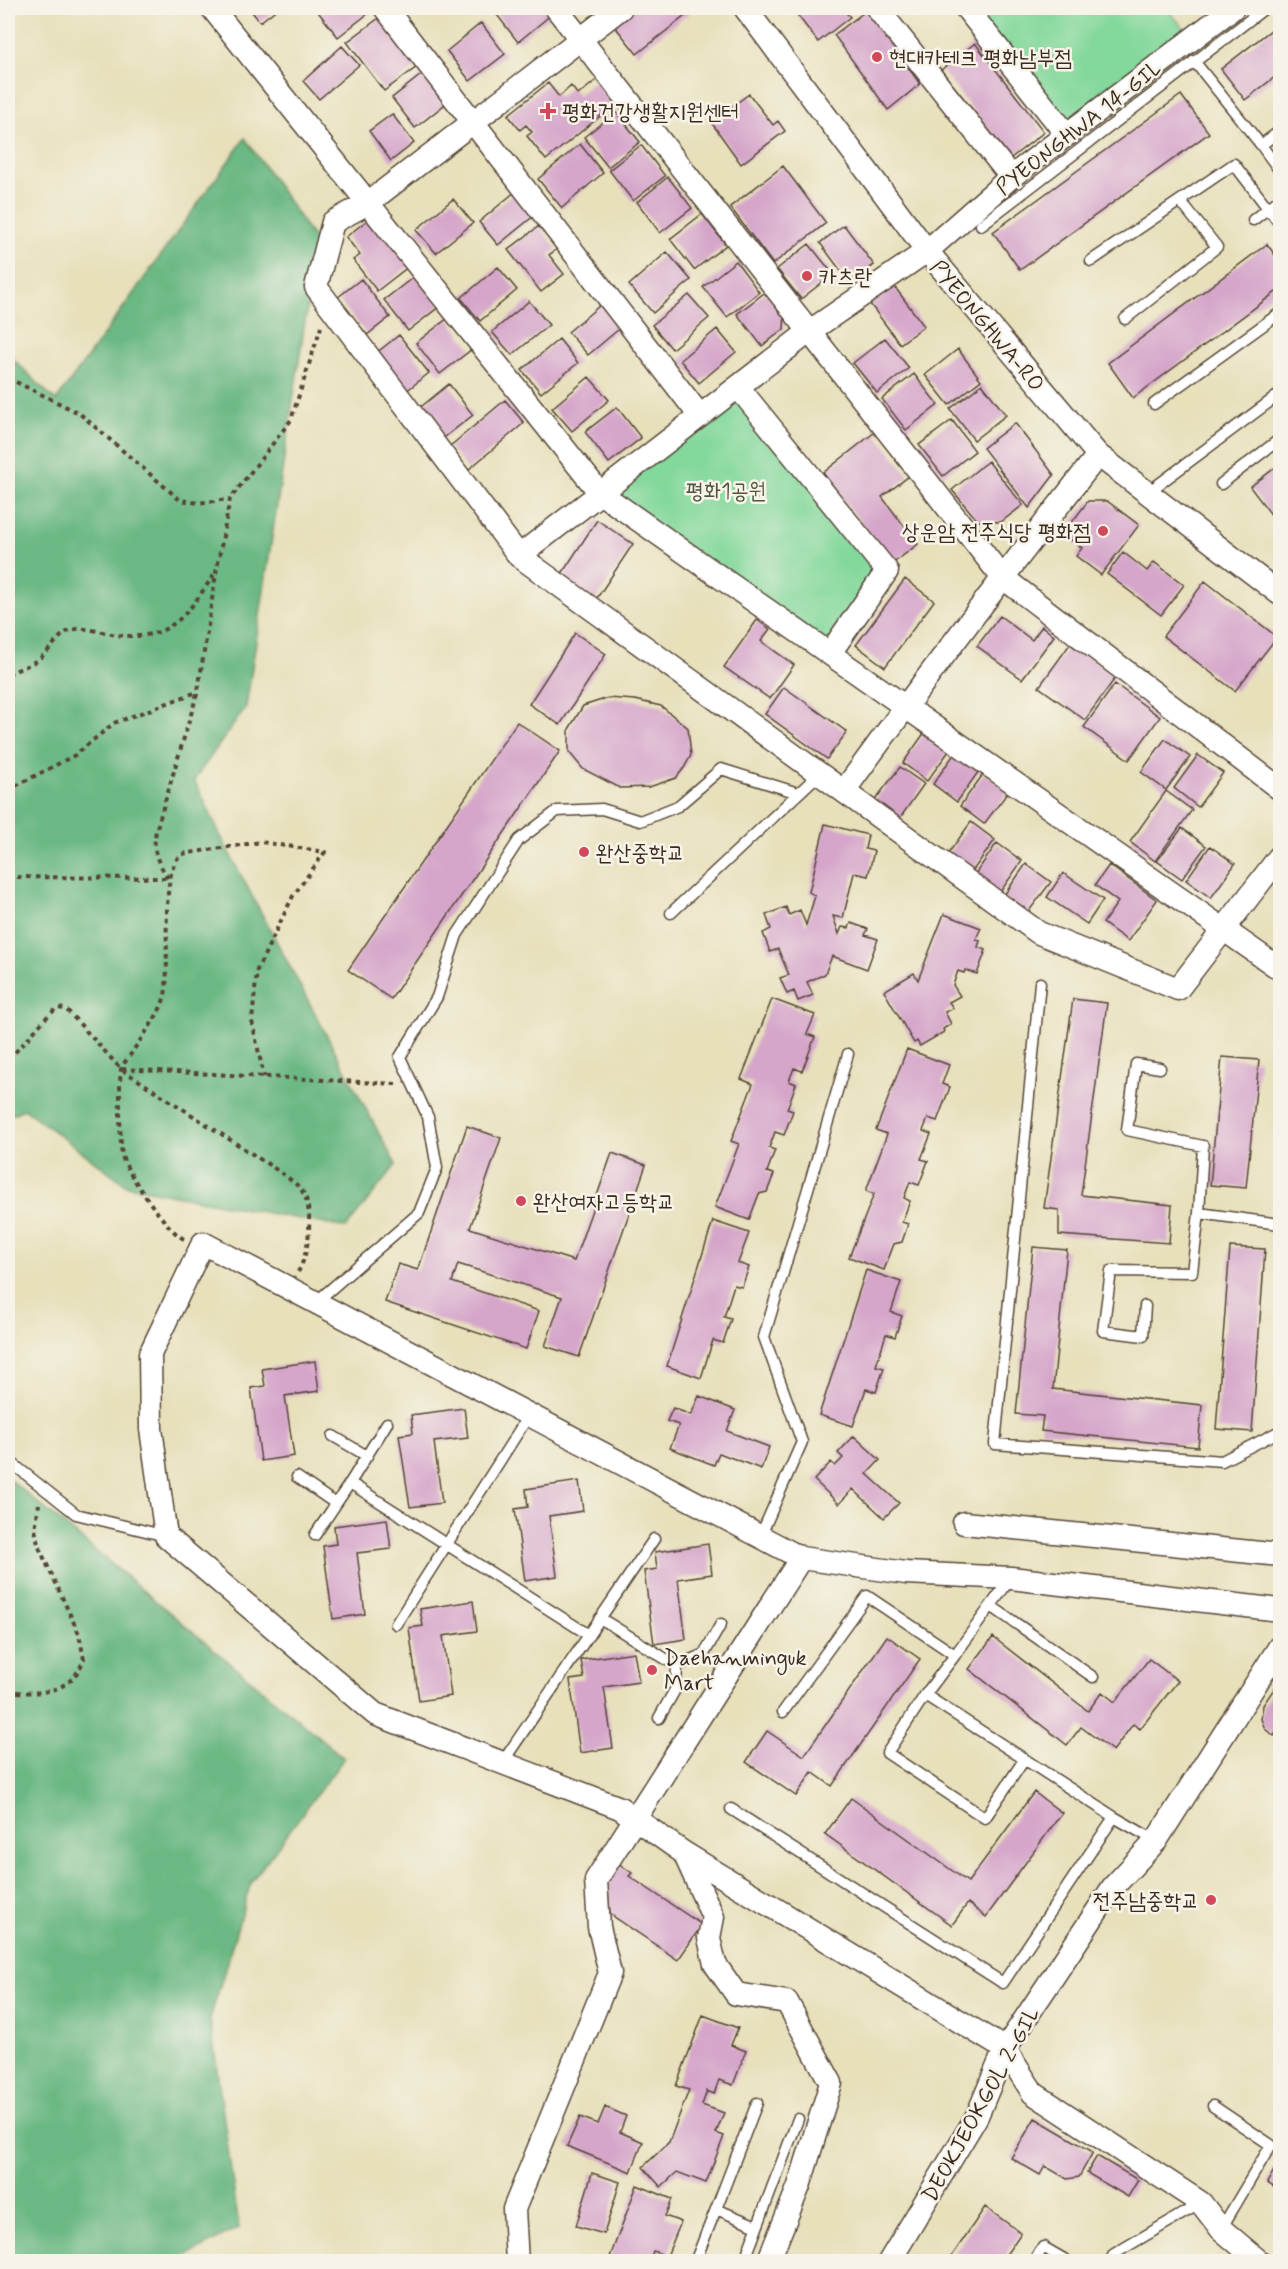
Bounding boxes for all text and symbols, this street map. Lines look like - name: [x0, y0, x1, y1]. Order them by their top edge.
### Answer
- place label: 현대카테크 평화남부점: [889, 45, 1072, 73]
- marker: 현대카테크 평화남부점: [870, 50, 884, 64]
- street label: PYEONGHWA 14-GIL: [991, 55, 1168, 202]
- place label: 평화건강생활지원센터: [562, 99, 739, 127]
- marker: 평화건강생활지원센터: [539, 102, 557, 120]
- street label: PYEONGHWA-RO: [923, 255, 1050, 398]
- place label: 카츠란: [819, 264, 872, 292]
- marker: 카츠란: [800, 269, 814, 283]
- park label: 평화1공원: [686, 478, 766, 506]
- place label: 상운암 전주식당 평화점: [902, 519, 1091, 547]
- marker: 상운암 전주식당 평화점: [1096, 524, 1110, 538]
- place label: 완산중학교: [596, 840, 685, 868]
- marker: 완산중학교: [577, 845, 591, 859]
- place label: 완산여자고등학교: [533, 1189, 675, 1217]
- marker: 완산여자고등학교: [514, 1194, 528, 1208]
- place label: Daehanminguk Mart: [664, 1645, 807, 1698]
- marker: Daehanminguk Mart: [645, 1663, 659, 1677]
- place label: 전주남중학교: [1093, 1888, 1199, 1916]
- marker: 전주남중학교: [1204, 1893, 1218, 1907]
- street label: DEOKJEOKGOL 2-GIL: [917, 2003, 1047, 2207]

